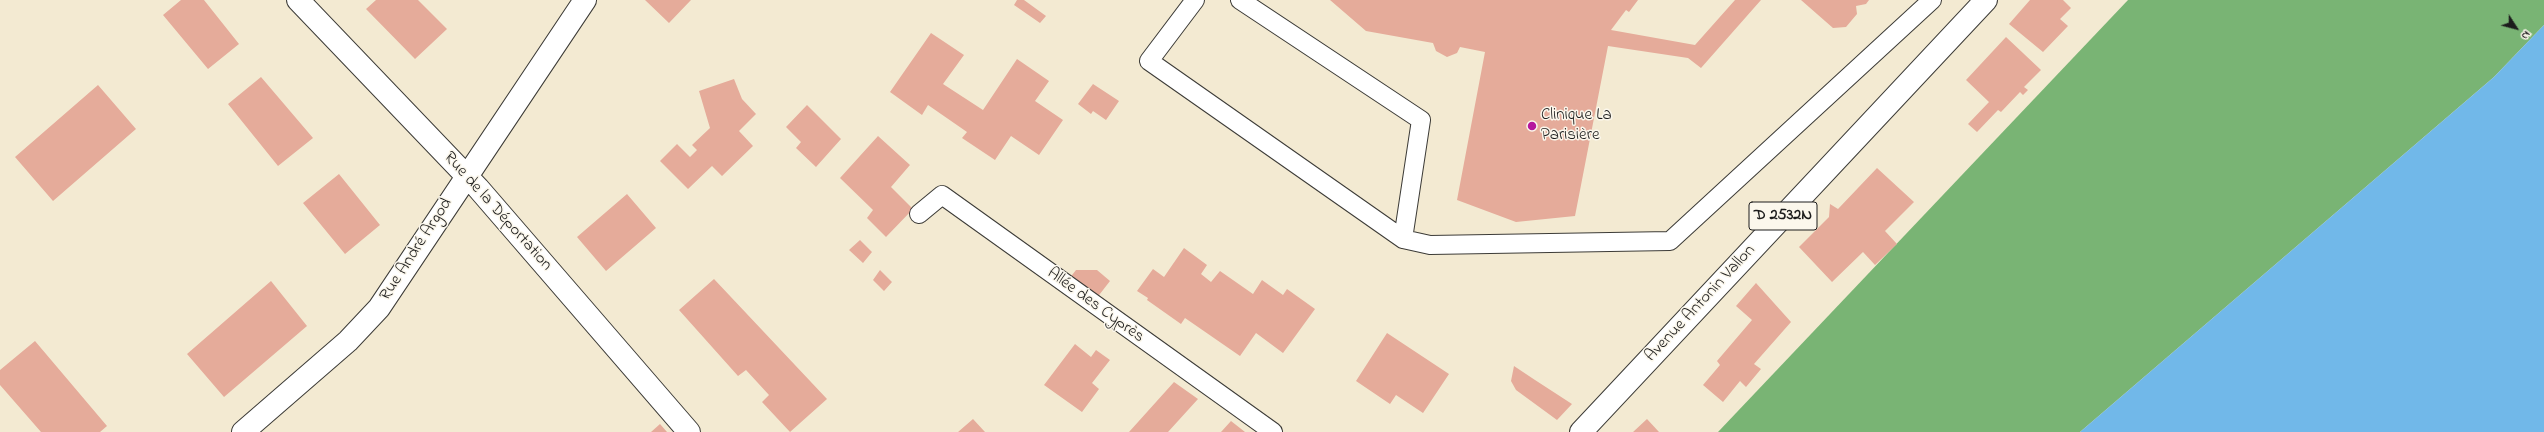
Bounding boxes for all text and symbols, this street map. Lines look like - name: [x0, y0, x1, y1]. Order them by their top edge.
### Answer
- north arrow: [2496, 8, 2536, 48]
- text: N: [2517, 27, 2534, 43]
- place label: Clinique La Parisière: [1541, 106, 1612, 146]
- marker: Clinique La Parisière: [1526, 120, 1538, 132]
- street label: Rue de la Déportation: [438, 148, 556, 276]
- street label: Rue André Argod: [376, 195, 458, 305]
- road number: D 2532N: [1749, 202, 1817, 230]
- street label: Avenue Antonin Vallon: [1641, 241, 1761, 367]
- street label: Allée des Cyprès: [1042, 264, 1148, 348]

